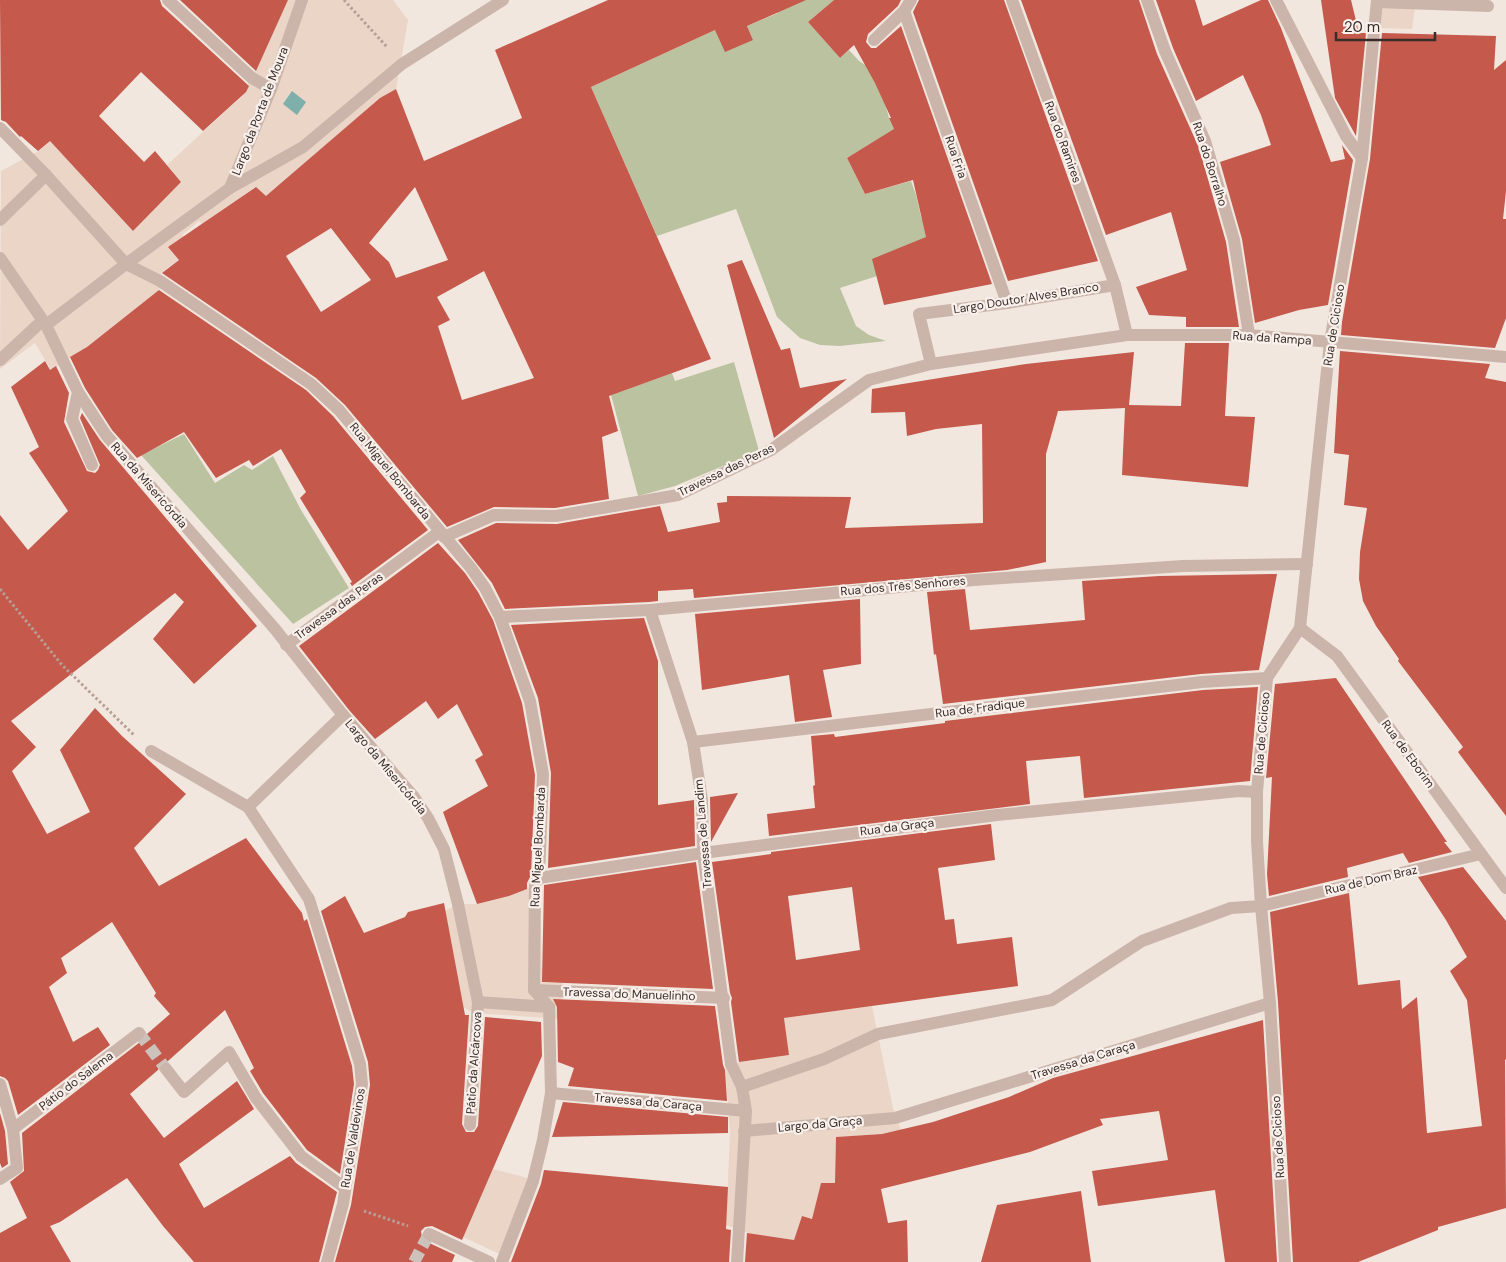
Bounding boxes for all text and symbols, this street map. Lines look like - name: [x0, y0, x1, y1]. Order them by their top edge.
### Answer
- scale bar: [1336, 10, 1435, 42]
- text: 20 m: [1344, 17, 1380, 37]
- street label: Largo da Porta de Moura: [228, 44, 292, 178]
- street label: Rua do Ramires: [1041, 99, 1085, 185]
- street label: Rua do Borralho: [1189, 120, 1231, 208]
- street label: Rua Fria: [941, 134, 971, 180]
- street label: Largo Doutor Alves Branco: [952, 279, 1100, 317]
- street label: Rua de Cicioso: [1320, 283, 1348, 367]
- street label: Rua da Rampa: [1232, 327, 1312, 349]
- street label: Rua Miguel Bombarda: [346, 419, 434, 523]
- street label: Rua da Misericórdia: [107, 439, 191, 531]
- street label: Travessa das Peras: [675, 440, 777, 500]
- street label: Travessa das Peras: [292, 569, 386, 643]
- street label: Rua dos Três Senhores: [840, 573, 966, 599]
- street label: Rua de Cicioso: [1250, 691, 1274, 775]
- street label: Rua de Fradique: [934, 695, 1026, 721]
- street label: Largo da Misericórdia: [341, 716, 431, 818]
- street label: Rua de Eborim: [1378, 717, 1438, 791]
- street label: Travessa de Landim: [690, 779, 716, 889]
- street label: Rua Miguel Bombarda: [527, 787, 549, 907]
- street label: Rua da Graça: [859, 815, 935, 839]
- street label: Rua de Dom Braz: [1323, 862, 1419, 898]
- street label: Travessa do Manuelinho: [562, 984, 696, 1004]
- street label: Pátio da Alcárcova: [462, 1011, 486, 1115]
- street label: Travessa da Caraça: [1029, 1037, 1137, 1083]
- street label: Pátio do Salema: [36, 1048, 116, 1114]
- street label: Rua de Valdevinos: [337, 1087, 369, 1189]
- street label: Travessa da Caraça: [593, 1089, 703, 1115]
- street label: Rua de Cicioso: [1268, 1095, 1288, 1179]
- street label: Largo da Graça: [777, 1112, 863, 1136]

